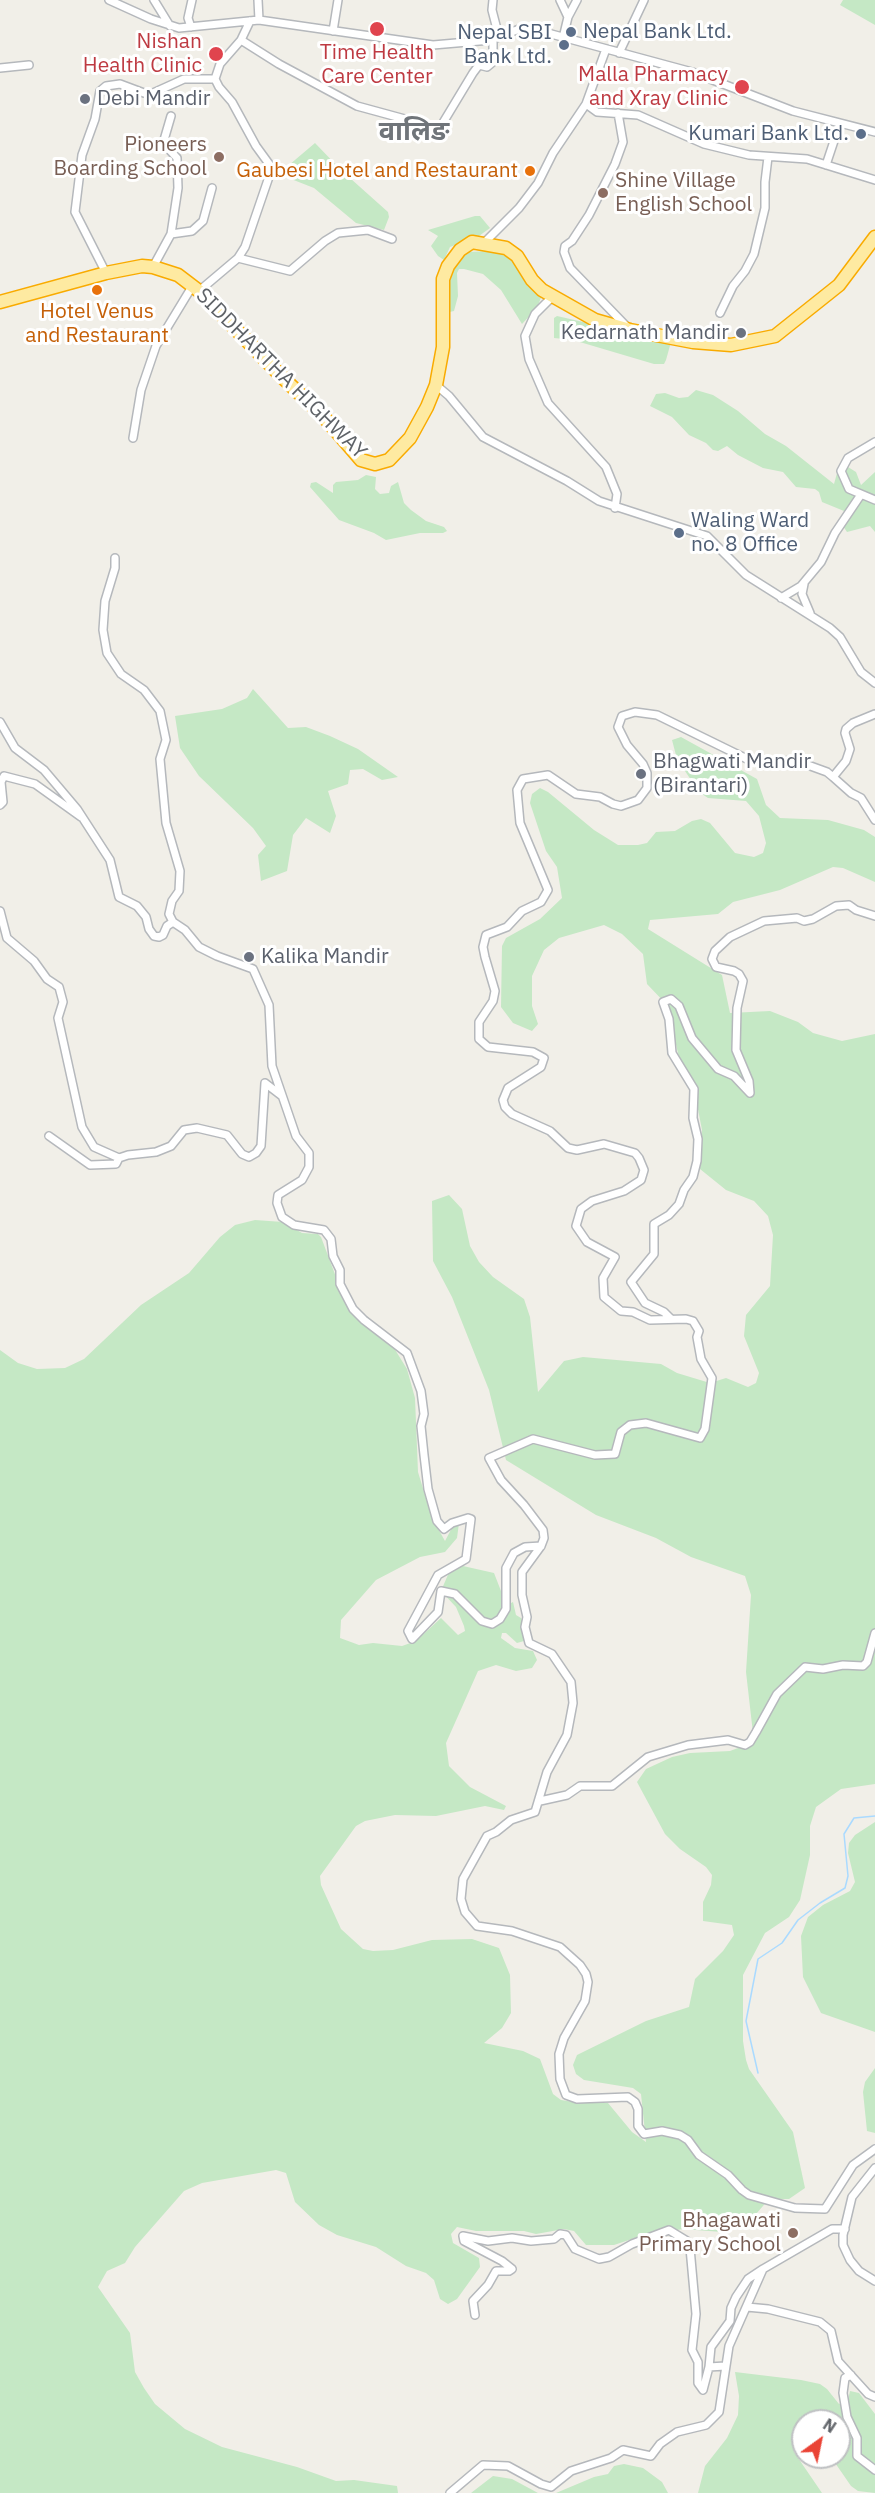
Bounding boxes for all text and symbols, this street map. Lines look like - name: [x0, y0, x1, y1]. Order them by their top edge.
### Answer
- place label: Nepal Bank Ltd.: [583, 19, 732, 45]
- marker: Time Health Care Center: [368, 20, 386, 38]
- place label: Nepal SBI Bank Ltd.: [457, 20, 552, 70]
- marker: Nepal Bank Ltd.: [564, 25, 578, 39]
- place label: Nishan Health Clinic: [83, 29, 202, 79]
- marker: Nepal SBI Bank Ltd.: [557, 38, 571, 52]
- place label: Time Health Care Center: [320, 40, 434, 90]
- marker: Nishan Health Clinic: [207, 45, 225, 63]
- place label: Malla Pharmacy and Xray Clinic: [578, 62, 728, 112]
- marker: Malla Pharmacy and Xray Clinic: [733, 78, 751, 96]
- place label: Debi Mandir: [97, 86, 210, 112]
- marker: Debi Mandir: [78, 92, 92, 106]
- district label: वालिङ: [379, 116, 449, 148]
- place label: Kumari Bank Ltd.: [688, 121, 849, 147]
- marker: Kumari Bank Ltd.: [854, 127, 868, 141]
- place label: Pioneers Boarding School: [53, 132, 207, 182]
- marker: Pioneers Boarding School: [212, 150, 226, 164]
- place label: Gaubesi Hotel and Restaurant: [236, 158, 518, 184]
- marker: Gaubesi Hotel and Restaurant: [523, 164, 537, 178]
- place label: Shine Village English School: [615, 168, 752, 218]
- marker: Shine Village English School: [596, 186, 610, 200]
- marker: Hotel Venus and Restaurant: [90, 283, 104, 297]
- street label: SIDDHARTHA HIGHWAY: [190, 283, 372, 465]
- place label: Hotel Venus and Restaurant: [25, 299, 169, 349]
- place label: Kedarnath Mandir: [561, 320, 729, 346]
- marker: Kedarnath Mandir: [734, 326, 748, 340]
- place label: Waling Ward no. 8 Office: [691, 508, 809, 558]
- marker: Waling Ward no. 8 Office: [672, 526, 686, 540]
- place label: Bhagwati Mandir (Birantari): [653, 749, 811, 799]
- marker: Bhagwati Mandir (Birantari): [634, 767, 648, 781]
- place label: Kalika Mandir: [261, 944, 389, 970]
- marker: Kalika Mandir: [242, 950, 256, 964]
- place label: Bhagawati Primary School: [639, 2208, 781, 2258]
- marker: Bhagawati Primary School: [786, 2226, 800, 2240]
- north arrow: [791, 2409, 851, 2469]
- text: N: [819, 2414, 840, 2437]

